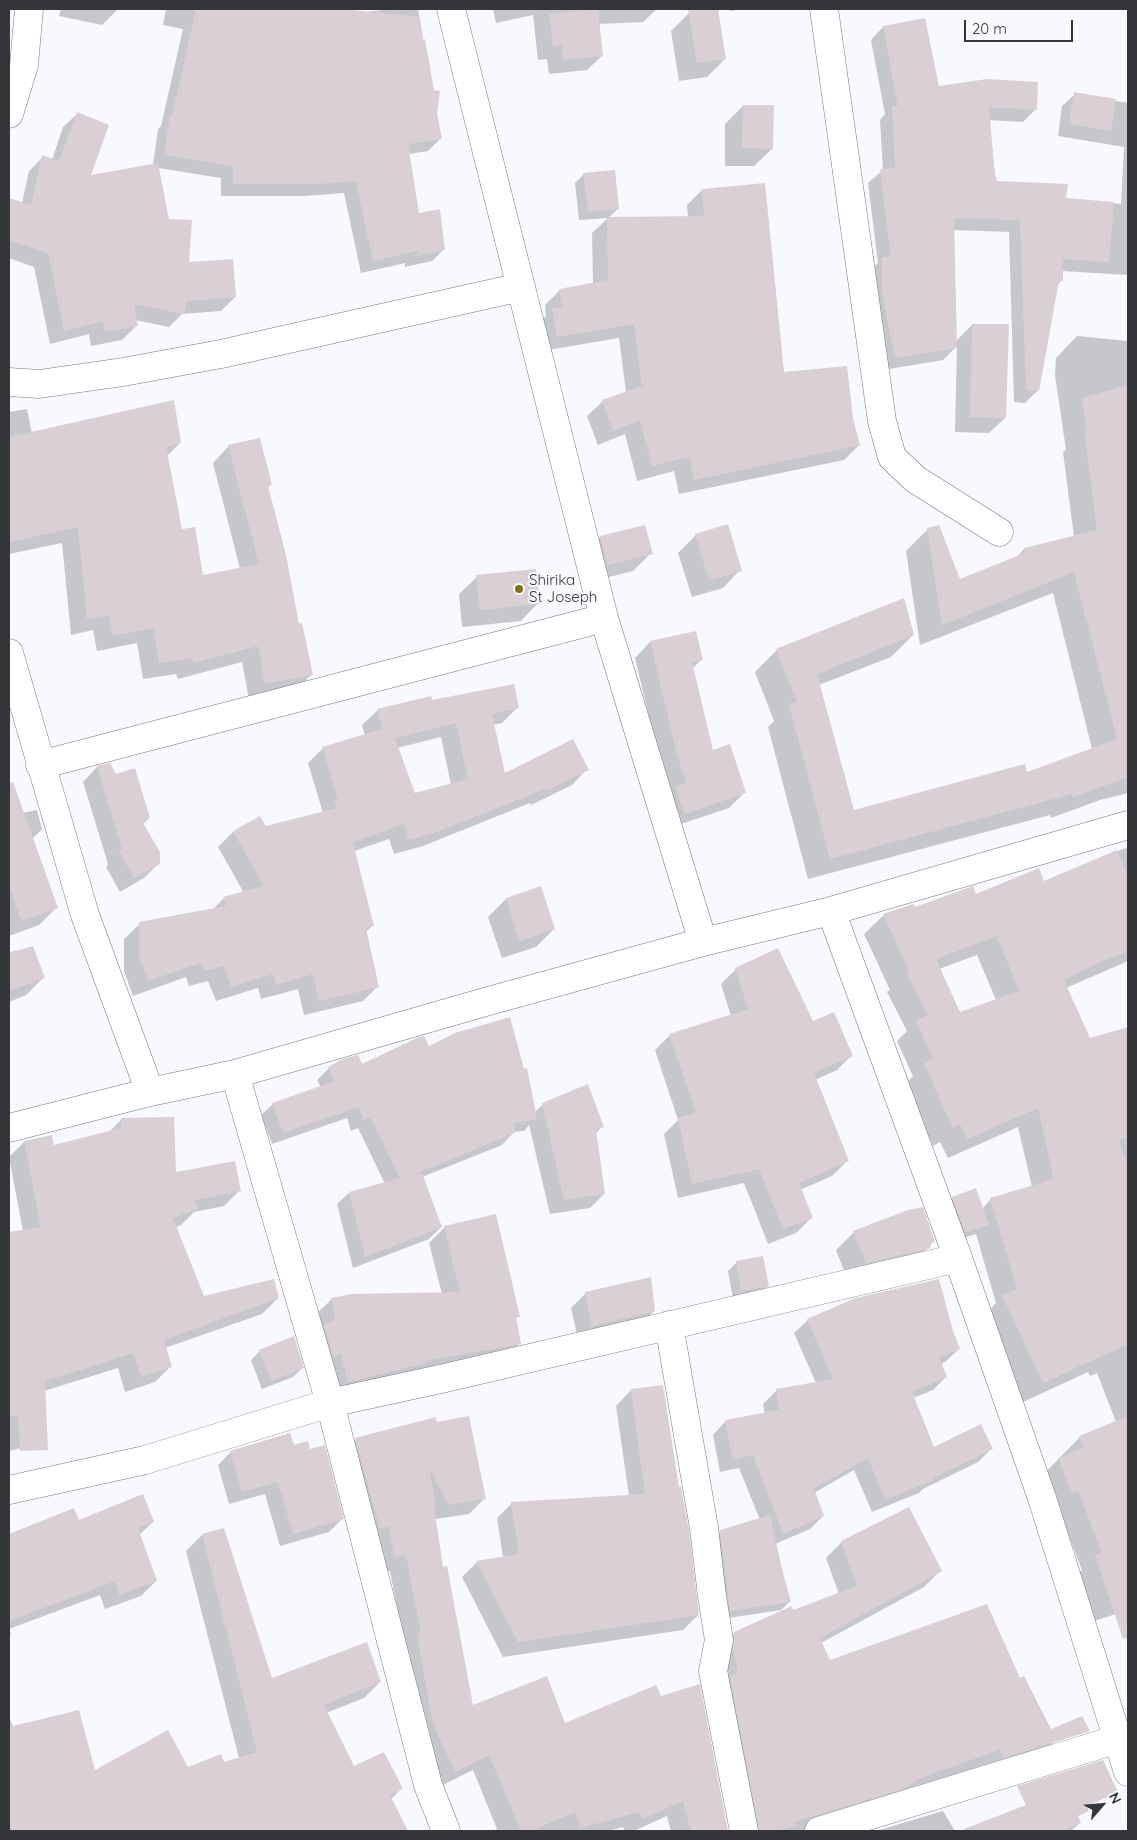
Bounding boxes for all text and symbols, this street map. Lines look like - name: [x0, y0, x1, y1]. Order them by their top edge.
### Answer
- scale bar: [967, 10, 1076, 42]
- text: 20 m: [972, 19, 1007, 38]
- place label: Shirika St Joseph: [529, 571, 597, 606]
- marker: Shirika St Joseph: [513, 583, 525, 595]
- north arrow: [1077, 1780, 1127, 1830]
- text: N: [1105, 1790, 1126, 1807]

